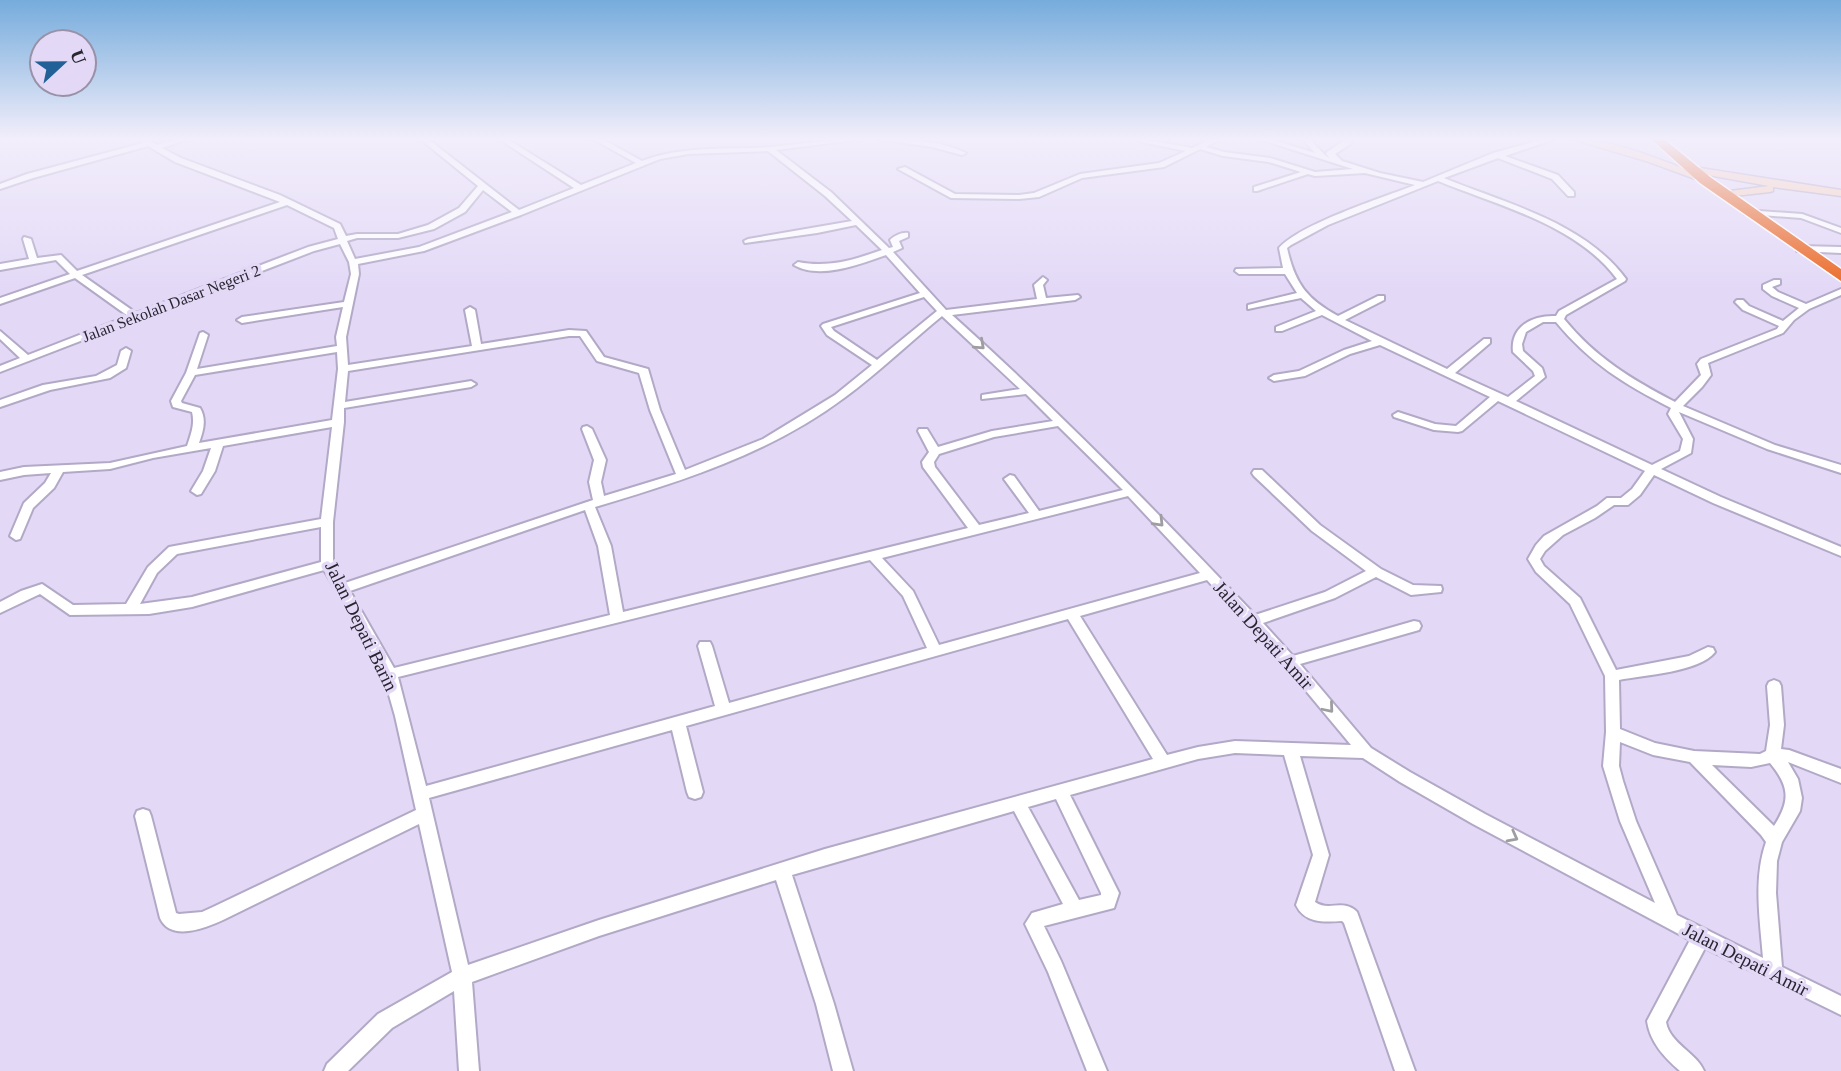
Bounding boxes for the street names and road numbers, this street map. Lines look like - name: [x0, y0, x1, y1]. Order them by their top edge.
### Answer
- street label: Jalan Sekolah Dasar Negeri 2: [80, 262, 263, 346]
- street label: Jalan Depati Barin: [321, 558, 402, 695]
- street label: Jalan Depati Amir: [1210, 577, 1318, 694]
- street label: Jalan Depati Amir: [1679, 919, 1813, 1000]

